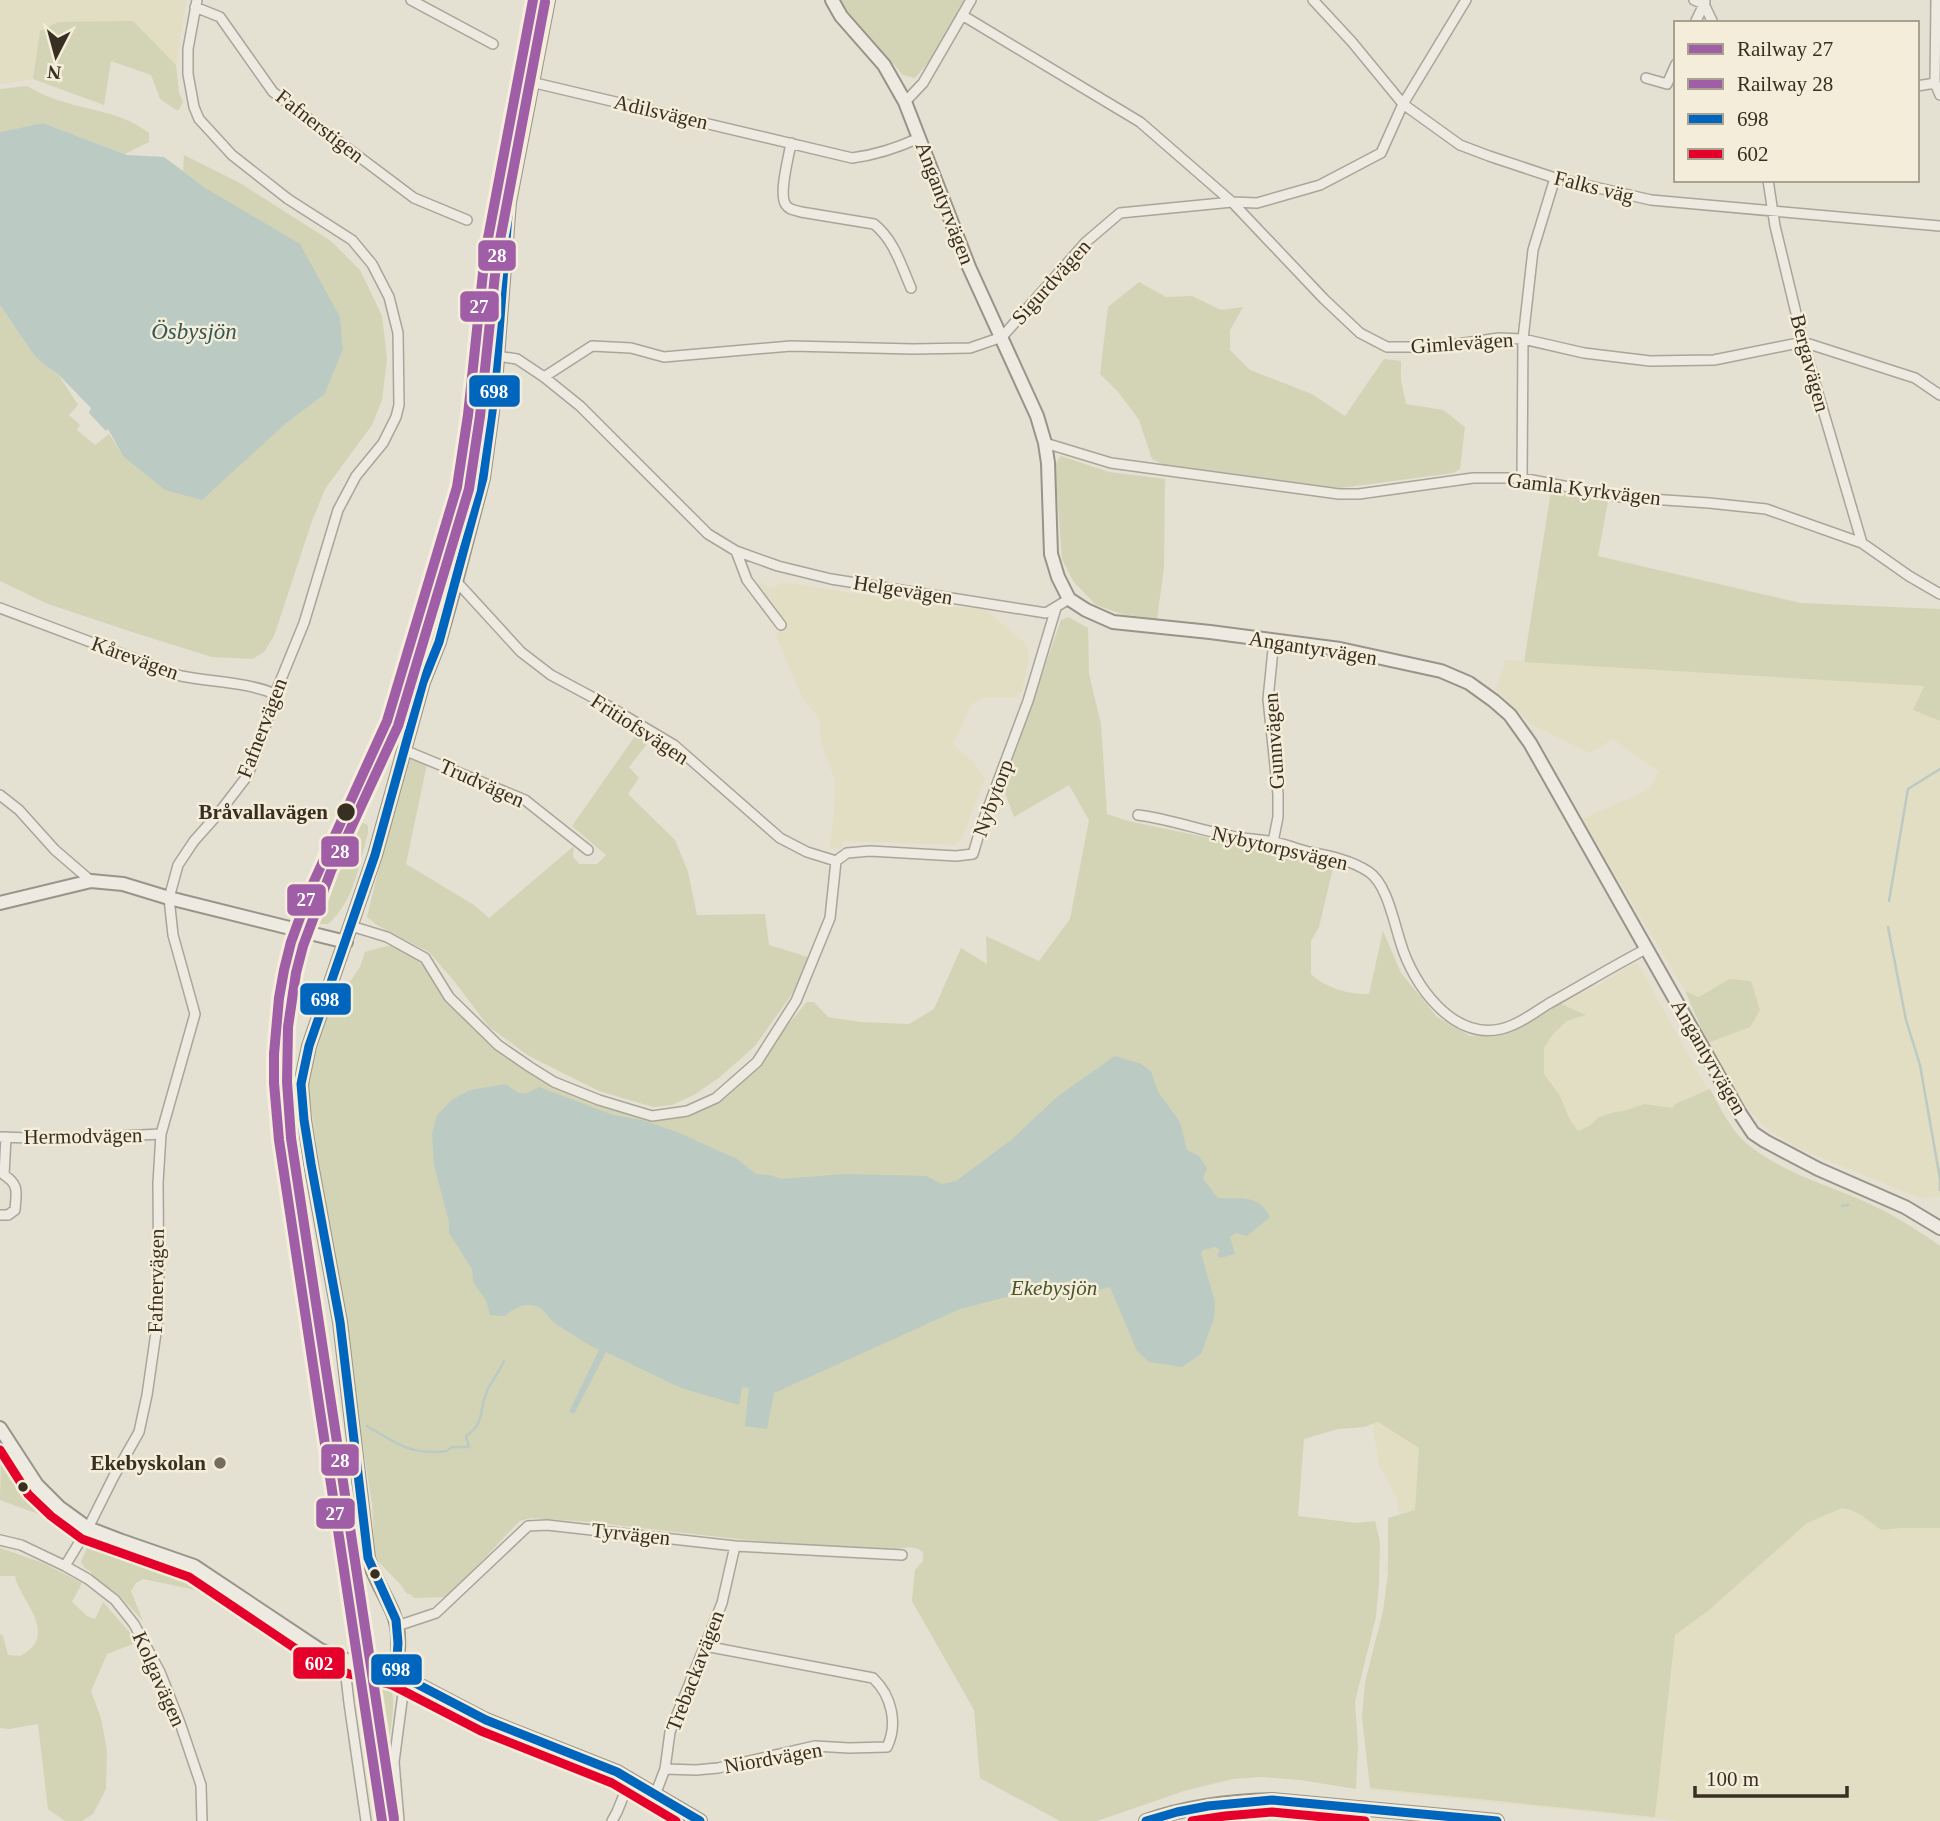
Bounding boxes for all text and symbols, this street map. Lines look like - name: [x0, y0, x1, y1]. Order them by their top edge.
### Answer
- north arrow: [21, 21, 91, 91]
- legend: [1674, 21, 1919, 182]
- text: Railway 27: [1737, 37, 1833, 61]
- text: N: [46, 61, 62, 84]
- text: Railway 28: [1737, 72, 1833, 96]
- street label: Fafnerstigen: [271, 84, 369, 168]
- street label: Adilsvägen: [612, 90, 711, 135]
- text: 698: [1737, 107, 1769, 131]
- street label: Angantyrvägen: [911, 138, 980, 268]
- text: 602: [1737, 142, 1769, 166]
- street label: Falks väg: [1552, 166, 1637, 209]
- street label: Sigurdvägen: [1007, 234, 1096, 329]
- line badge: 28: [477, 239, 517, 272]
- text: 28: [488, 245, 507, 266]
- line badge: 27: [459, 290, 500, 323]
- text: 27: [470, 296, 489, 317]
- street label: Bergavägen: [1785, 312, 1835, 415]
- water label: Ösbysjön: [151, 319, 237, 344]
- street label: Gimlevägen: [1410, 327, 1515, 359]
- line badge: 698: [468, 374, 521, 408]
- text: 698: [480, 381, 508, 402]
- street label: Gamla Kyrkvägen: [1506, 468, 1663, 510]
- street label: Helgevägen: [852, 570, 955, 610]
- street label: Angantyrvägen: [1247, 626, 1379, 670]
- street label: Kårevägen: [88, 631, 182, 685]
- street label: Fafnervägen: [232, 674, 292, 781]
- street label: Fritiofsvägen: [587, 688, 694, 770]
- street label: Gunnvägen: [1259, 691, 1289, 790]
- street label: Trudvägen: [436, 754, 529, 813]
- street label: Nybytorp: [968, 756, 1018, 840]
- place label: Bråvallavägen: [199, 800, 328, 824]
- marker: Bråvallavägen: [335, 801, 357, 823]
- street label: Nybytorpsvägen: [1210, 821, 1351, 875]
- line badge: 28: [320, 835, 360, 868]
- text: 28: [331, 841, 350, 862]
- line badge: 27: [286, 883, 327, 917]
- text: 27: [297, 889, 316, 910]
- line badge: 698: [299, 982, 352, 1016]
- text: 698: [311, 989, 339, 1010]
- street label: Angantyrvägen: [1666, 995, 1752, 1119]
- street label: Hermodvägen: [23, 1123, 143, 1149]
- street label: Fafnervägen: [143, 1228, 169, 1334]
- park label: Ekebysjön: [1010, 1276, 1097, 1300]
- line badge: 28: [320, 1443, 360, 1477]
- text: 28: [331, 1450, 350, 1471]
- place label: Ekebyskolan: [90, 1451, 206, 1475]
- marker: Ekebyskolan: [212, 1455, 228, 1471]
- unlabelled marker: [16, 1480, 30, 1494]
- line badge: 27: [315, 1497, 356, 1530]
- text: 27: [326, 1503, 345, 1524]
- street label: Tyrvägen: [590, 1518, 672, 1550]
- unlabelled marker: [368, 1567, 382, 1581]
- street label: Trebackavägen: [661, 1607, 729, 1735]
- street label: Kolgavägen: [127, 1628, 191, 1731]
- line badge: 602: [292, 1646, 346, 1680]
- text: 602: [305, 1653, 333, 1674]
- line badge: 698: [370, 1653, 423, 1686]
- text: 698: [382, 1659, 410, 1680]
- street label: Niordvägen: [722, 1737, 824, 1778]
- scale bar: [1695, 1755, 1847, 1799]
- text: 100 m: [1706, 1767, 1759, 1791]

